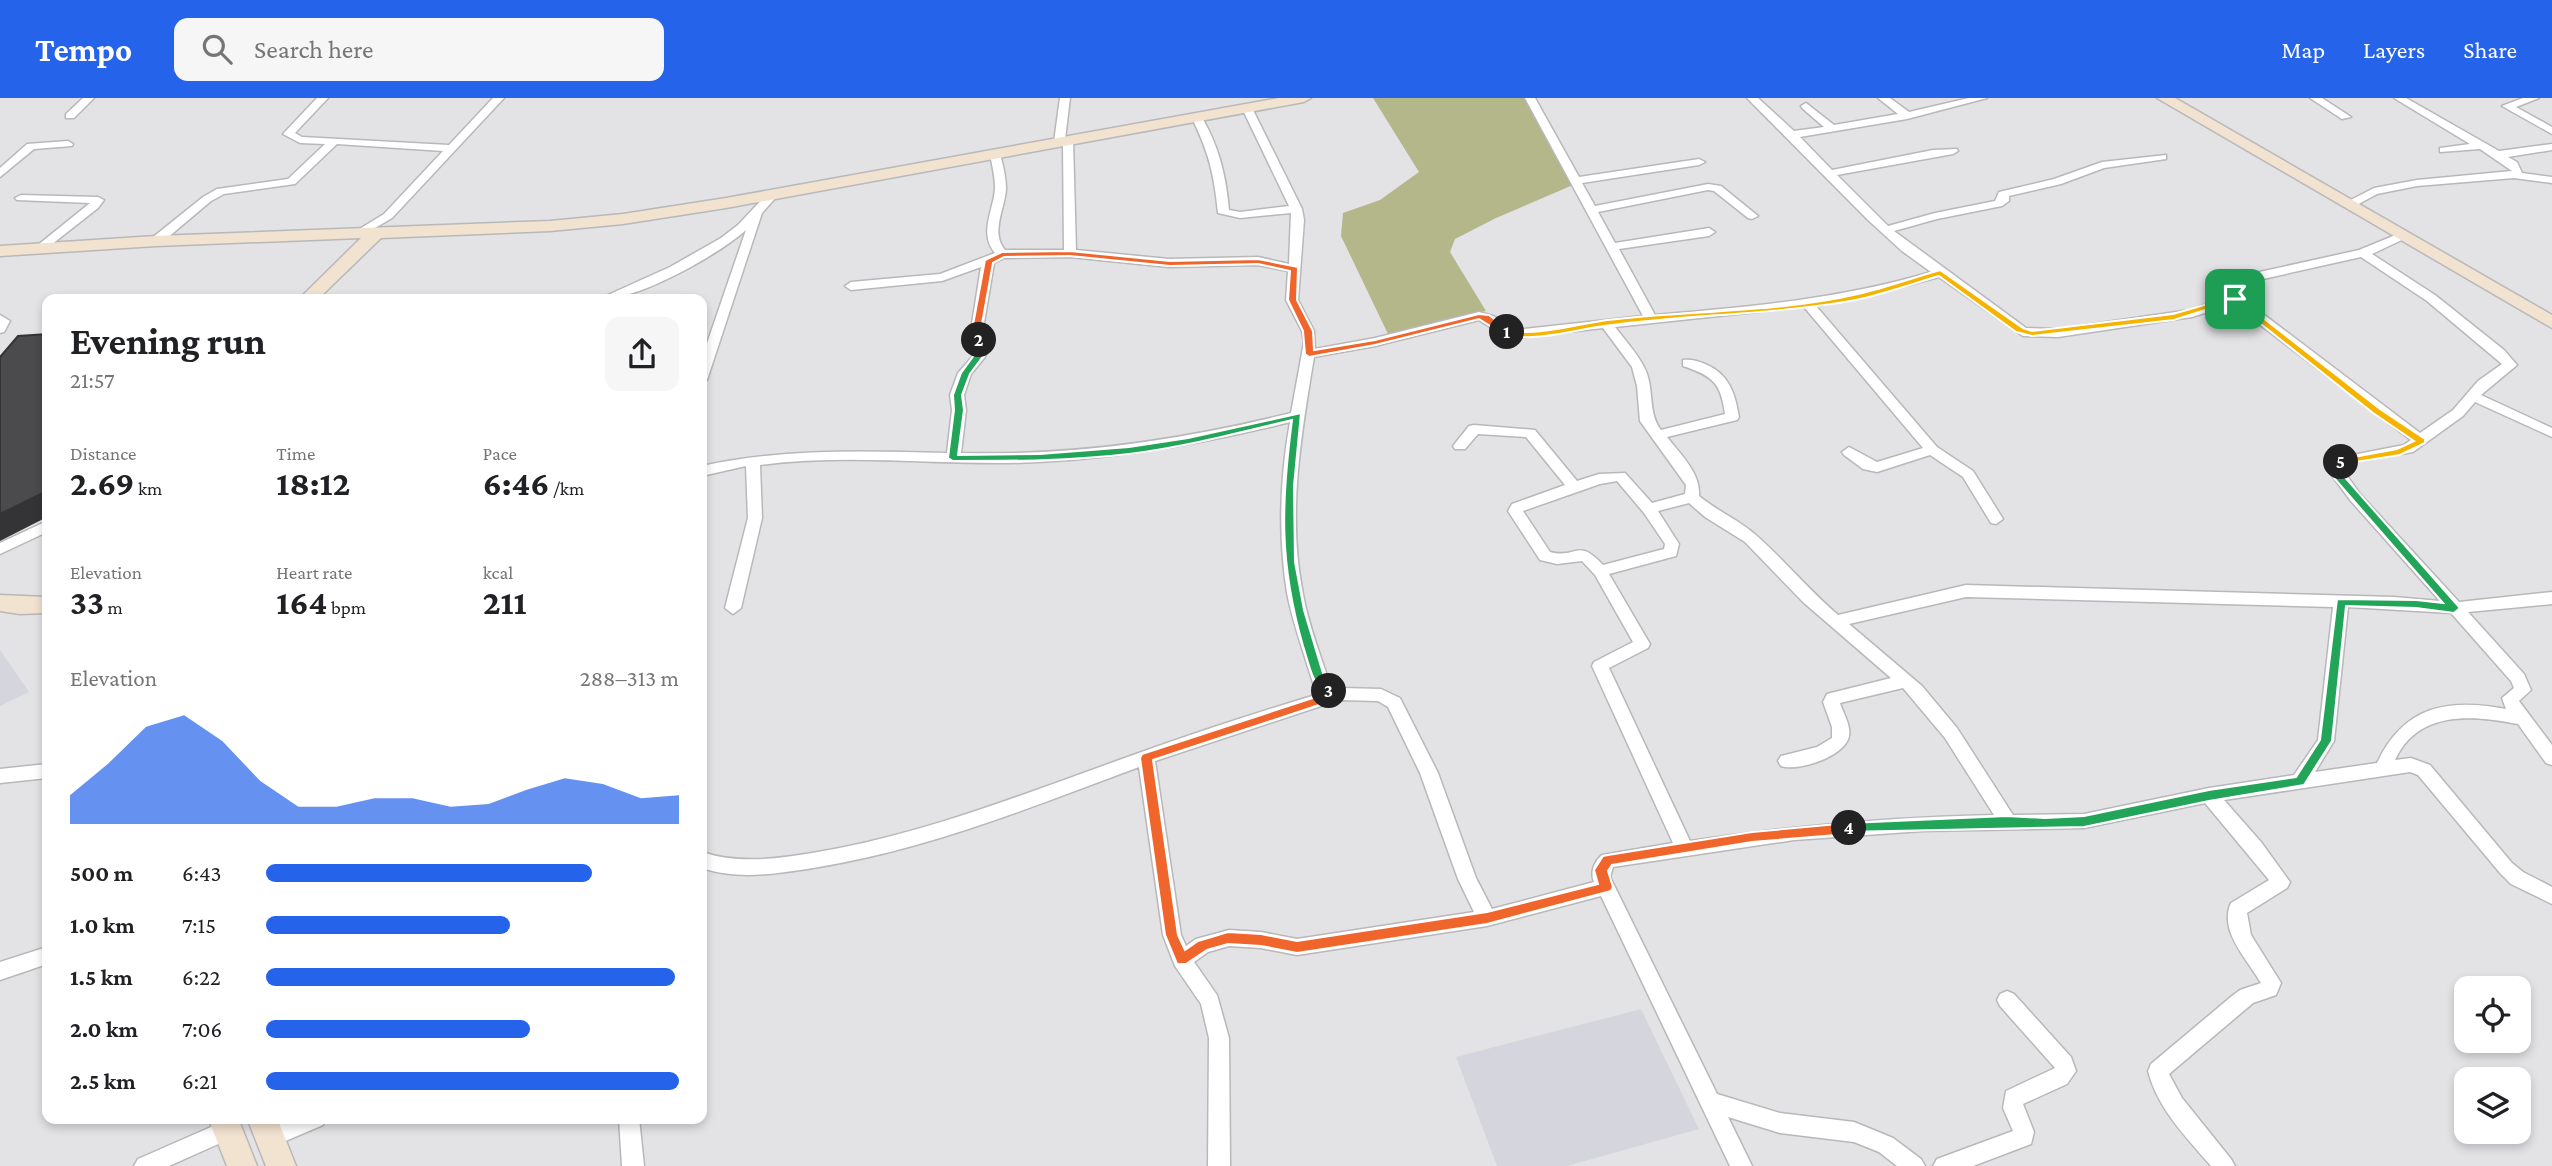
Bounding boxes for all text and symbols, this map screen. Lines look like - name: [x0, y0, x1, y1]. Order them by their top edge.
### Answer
- search box: [174, 18, 664, 81]
- icon: search: [198, 30, 236, 68]
- text: Tempo: [35, 31, 132, 68]
- text: Search here: [254, 35, 373, 64]
- text: Map: [2281, 36, 2325, 63]
- text: Layers: [2363, 36, 2425, 63]
- text: Share: [2463, 36, 2517, 63]
- pin: [2205, 269, 2265, 329]
- icon: arrive: [2216, 280, 2254, 318]
- pin: 1: [1490, 314, 1524, 350]
- button: share: [605, 317, 679, 391]
- text: Evening run: [70, 320, 266, 362]
- text: 1: [1503, 321, 1510, 342]
- pin: 2: [962, 322, 996, 358]
- text: 2: [974, 329, 983, 350]
- text: 21:57: [70, 367, 115, 393]
- text: Distance: [70, 443, 136, 464]
- text: Time: [276, 443, 315, 464]
- text: Pace: [483, 443, 517, 464]
- pin: 5: [2324, 444, 2358, 480]
- text: 5: [2336, 451, 2345, 472]
- text: 2.69: [70, 464, 134, 503]
- text: 18:12: [276, 464, 350, 503]
- text: 6:46: [483, 464, 549, 503]
- text: km: [134, 478, 162, 499]
- text: /km: [549, 478, 584, 499]
- text: Elevation: [70, 562, 142, 583]
- text: Heart rate: [276, 562, 352, 583]
- text: kcal: [483, 562, 513, 583]
- text: 33: [70, 583, 104, 622]
- text: 164: [276, 583, 327, 622]
- text: 211: [483, 583, 527, 622]
- text: m: [104, 597, 123, 618]
- text: bpm: [327, 597, 366, 618]
- text: Elevation: [70, 665, 157, 691]
- text: 288–313 m: [580, 665, 679, 691]
- pin: 3: [1312, 674, 1346, 708]
- text: 3: [1324, 680, 1333, 701]
- pin: 4: [1832, 810, 1867, 846]
- text: 4: [1843, 817, 1854, 838]
- text: 500 m: [70, 860, 133, 886]
- text: 6:43: [182, 860, 221, 886]
- text: 1.0 km: [70, 912, 135, 938]
- text: 7:15: [182, 912, 216, 938]
- text: 1.5 km: [70, 964, 133, 990]
- text: 6:22: [182, 964, 221, 990]
- map controls: [2454, 976, 2531, 1144]
- button: locate: [2454, 976, 2531, 1053]
- text: 2.0 km: [70, 1016, 138, 1042]
- text: 7:06: [182, 1016, 222, 1042]
- button: layers: [2454, 1067, 2531, 1144]
- text: 2.5 km: [70, 1068, 136, 1094]
- text: 6:21: [182, 1068, 218, 1094]

